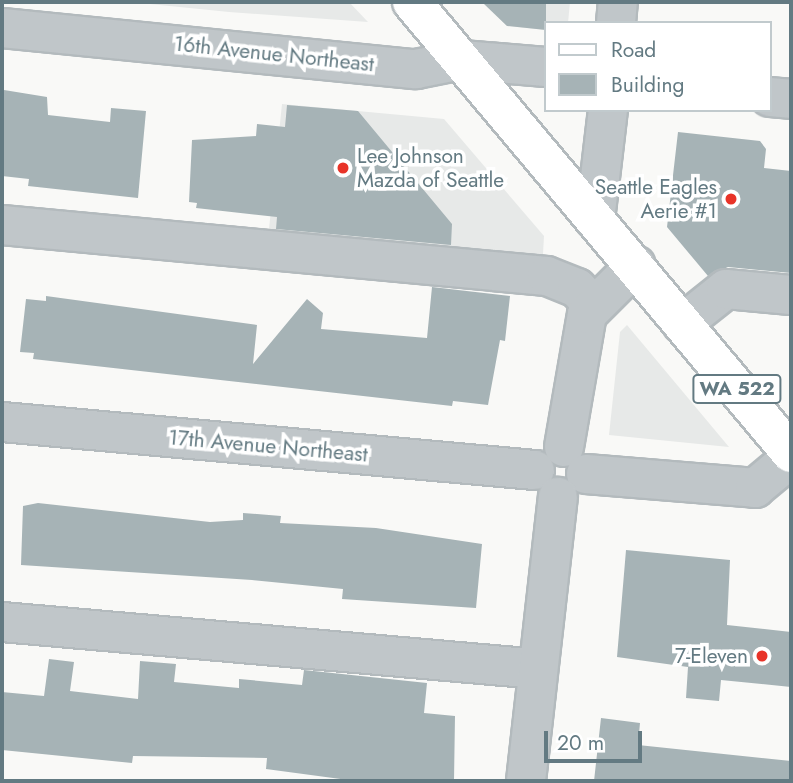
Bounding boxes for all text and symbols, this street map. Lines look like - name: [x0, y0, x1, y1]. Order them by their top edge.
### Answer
- legend: [544, 21, 772, 112]
- street label: 16th Avenue Northeast: [173, 31, 375, 77]
- text: Road: [611, 35, 656, 65]
- text: Building: [611, 70, 684, 100]
- place label: Lee Johnson Mazda of Seattle: [357, 143, 504, 193]
- marker: Lee Johnson Mazda of Seattle: [335, 160, 351, 176]
- place label: Seattle Eagles Aerie #1: [595, 174, 717, 224]
- marker: Seattle Eagles Aerie #1: [723, 191, 739, 207]
- road number: WA 522: [692, 374, 782, 404]
- street label: 17th Avenue Northeast: [167, 425, 369, 467]
- place label: 7-Eleven: [675, 643, 748, 669]
- marker: 7-Eleven: [754, 648, 770, 664]
- scale bar: [548, 716, 646, 760]
- text: 20 m: [557, 728, 604, 758]

